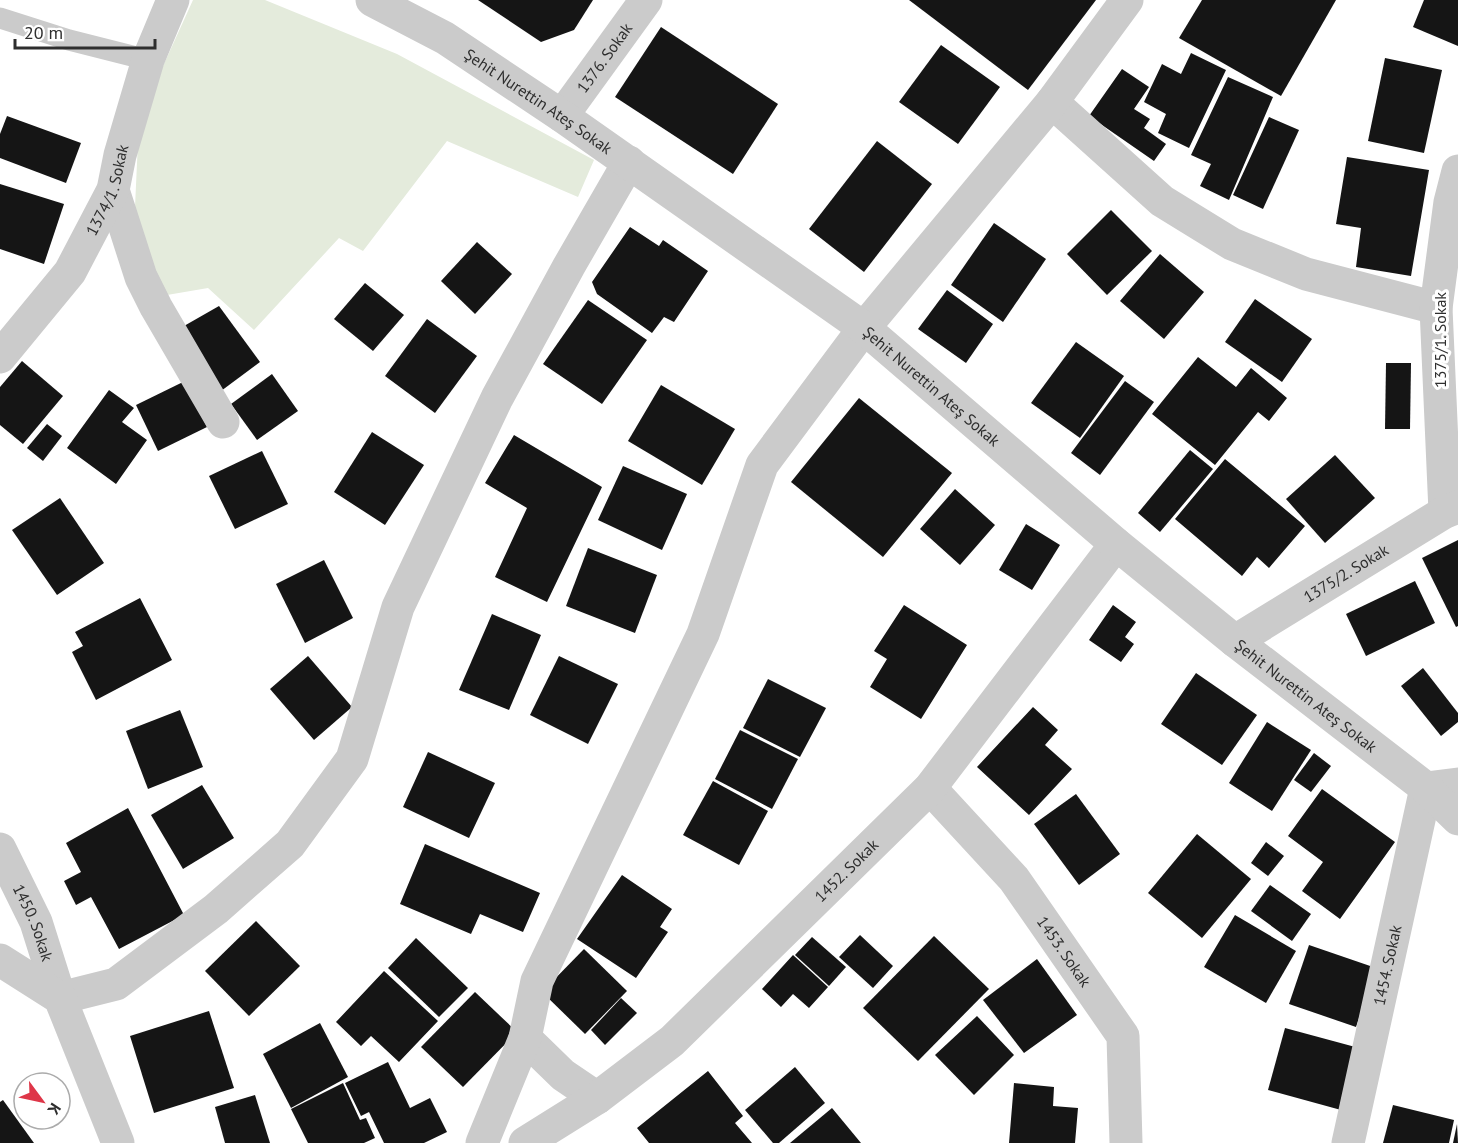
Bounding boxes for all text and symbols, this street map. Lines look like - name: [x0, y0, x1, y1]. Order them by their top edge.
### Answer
- scale bar: [15, 12, 154, 50]
- street label: 1376. Sokak: [572, 18, 636, 97]
- text: 20 m: [24, 21, 63, 44]
- street label: Şehit Nurettin Ateş Sokak: [461, 44, 616, 158]
- street label: 1374/1. Sokak: [81, 142, 133, 239]
- street label: 1375/1. Sokak: [1430, 292, 1450, 388]
- street label: Şehit Nurettin Ateş Sokak: [859, 322, 1004, 450]
- street label: 1375/2. Sokak: [1300, 539, 1392, 607]
- street label: Şehit Nurettin Ateş Sokak: [1231, 635, 1381, 757]
- street label: 1452. Sokak: [810, 834, 883, 906]
- street label: 1450. Sokak: [9, 881, 58, 964]
- street label: 1453. Sokak: [1033, 912, 1096, 991]
- street label: 1454. Sokak: [1369, 923, 1406, 1007]
- north arrow: [12, 1071, 72, 1131]
- text: K: [43, 1100, 66, 1119]

